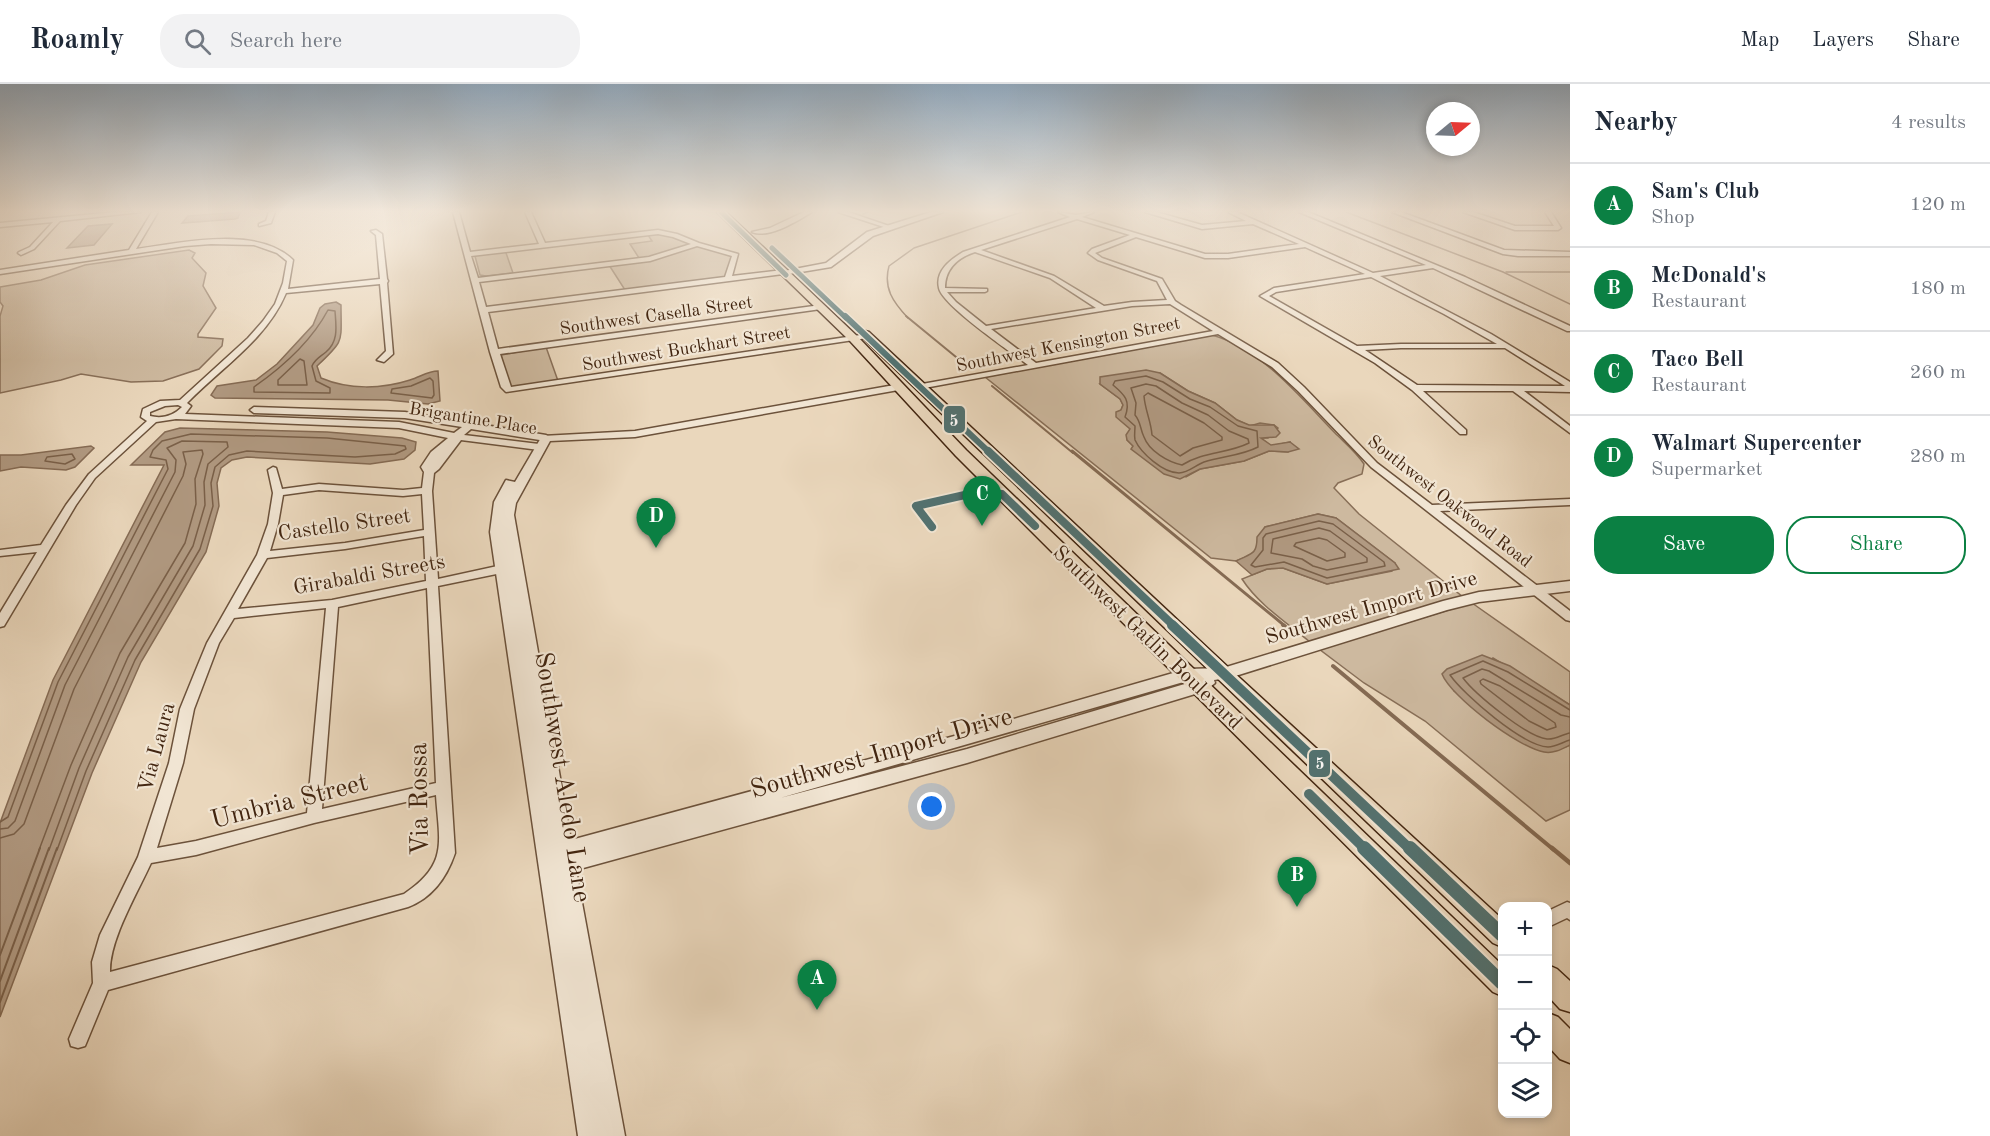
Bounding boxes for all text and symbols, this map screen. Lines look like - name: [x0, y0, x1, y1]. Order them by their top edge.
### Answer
- search box: [160, 14, 580, 68]
- icon: search: [181, 25, 214, 58]
- text: Roamly: [30, 27, 124, 55]
- text: Search here: [229, 30, 342, 52]
- text: Map: [1740, 30, 1779, 51]
- text: Layers: [1812, 30, 1874, 51]
- text: Share: [1907, 30, 1960, 51]
- north arrow: [1426, 102, 1480, 156]
- text: Nearby: [1594, 110, 1678, 136]
- text: 4 results: [1891, 113, 1966, 133]
- text: Sam's Club: [1651, 181, 1759, 203]
- text: A: [1606, 195, 1621, 215]
- text: 120 m: [1910, 195, 1966, 215]
- text: Shop: [1651, 208, 1695, 228]
- text: McDonald's: [1651, 265, 1766, 287]
- text: B: [1606, 279, 1621, 299]
- text: 180 m: [1910, 279, 1966, 299]
- text: Restaurant: [1651, 292, 1747, 312]
- street label: Southwest Casella Street: [558, 294, 754, 338]
- street label: Southwest Kensington Street: [955, 314, 1182, 376]
- street label: Southwest Buckhart Street: [581, 324, 792, 374]
- text: Taco Bell: [1651, 349, 1744, 371]
- text: C: [1607, 363, 1620, 383]
- text: 260 m: [1910, 363, 1966, 383]
- text: Restaurant: [1651, 376, 1747, 396]
- street label: Brigantine Place: [408, 400, 538, 438]
- line badge: 5: [943, 405, 966, 434]
- text: 5: [949, 414, 959, 430]
- street label: Southwest Oakwood Road: [1364, 432, 1535, 571]
- text: Walmart Supercenter: [1651, 433, 1862, 455]
- text: D: [1606, 447, 1621, 467]
- text: 280 m: [1910, 447, 1966, 467]
- text: Supermarket: [1651, 460, 1762, 480]
- pin: C: [962, 476, 1002, 526]
- pin: D: [636, 498, 676, 548]
- street label: Castello Street: [276, 506, 412, 545]
- button: Save: [1594, 516, 1774, 574]
- button: Share: [1786, 516, 1966, 574]
- street label: Southwest Gatlin Boulevard: [1048, 542, 1246, 734]
- street label: Girabaldi Streets: [292, 552, 447, 599]
- street label: Southwest Import Drive: [1263, 568, 1480, 649]
- street label: Southwest Aledo Lane: [529, 650, 595, 905]
- street label: Via Laura: [135, 700, 179, 794]
- street label: Southwest Import Drive: [747, 704, 1016, 804]
- street label: Via Rossa: [406, 742, 434, 856]
- line badge: 5: [1308, 749, 1331, 778]
- text: 5: [1315, 757, 1325, 773]
- street label: Umbria Street: [208, 770, 371, 834]
- your location: [917, 792, 946, 821]
- pin: B: [1278, 858, 1316, 907]
- map controls: [1498, 902, 1552, 1118]
- button: +: [1498, 902, 1552, 956]
- button: −: [1498, 956, 1552, 1010]
- pin: A: [798, 960, 836, 1010]
- button: locate: [1498, 1010, 1552, 1064]
- button: layers: [1498, 1064, 1552, 1118]

